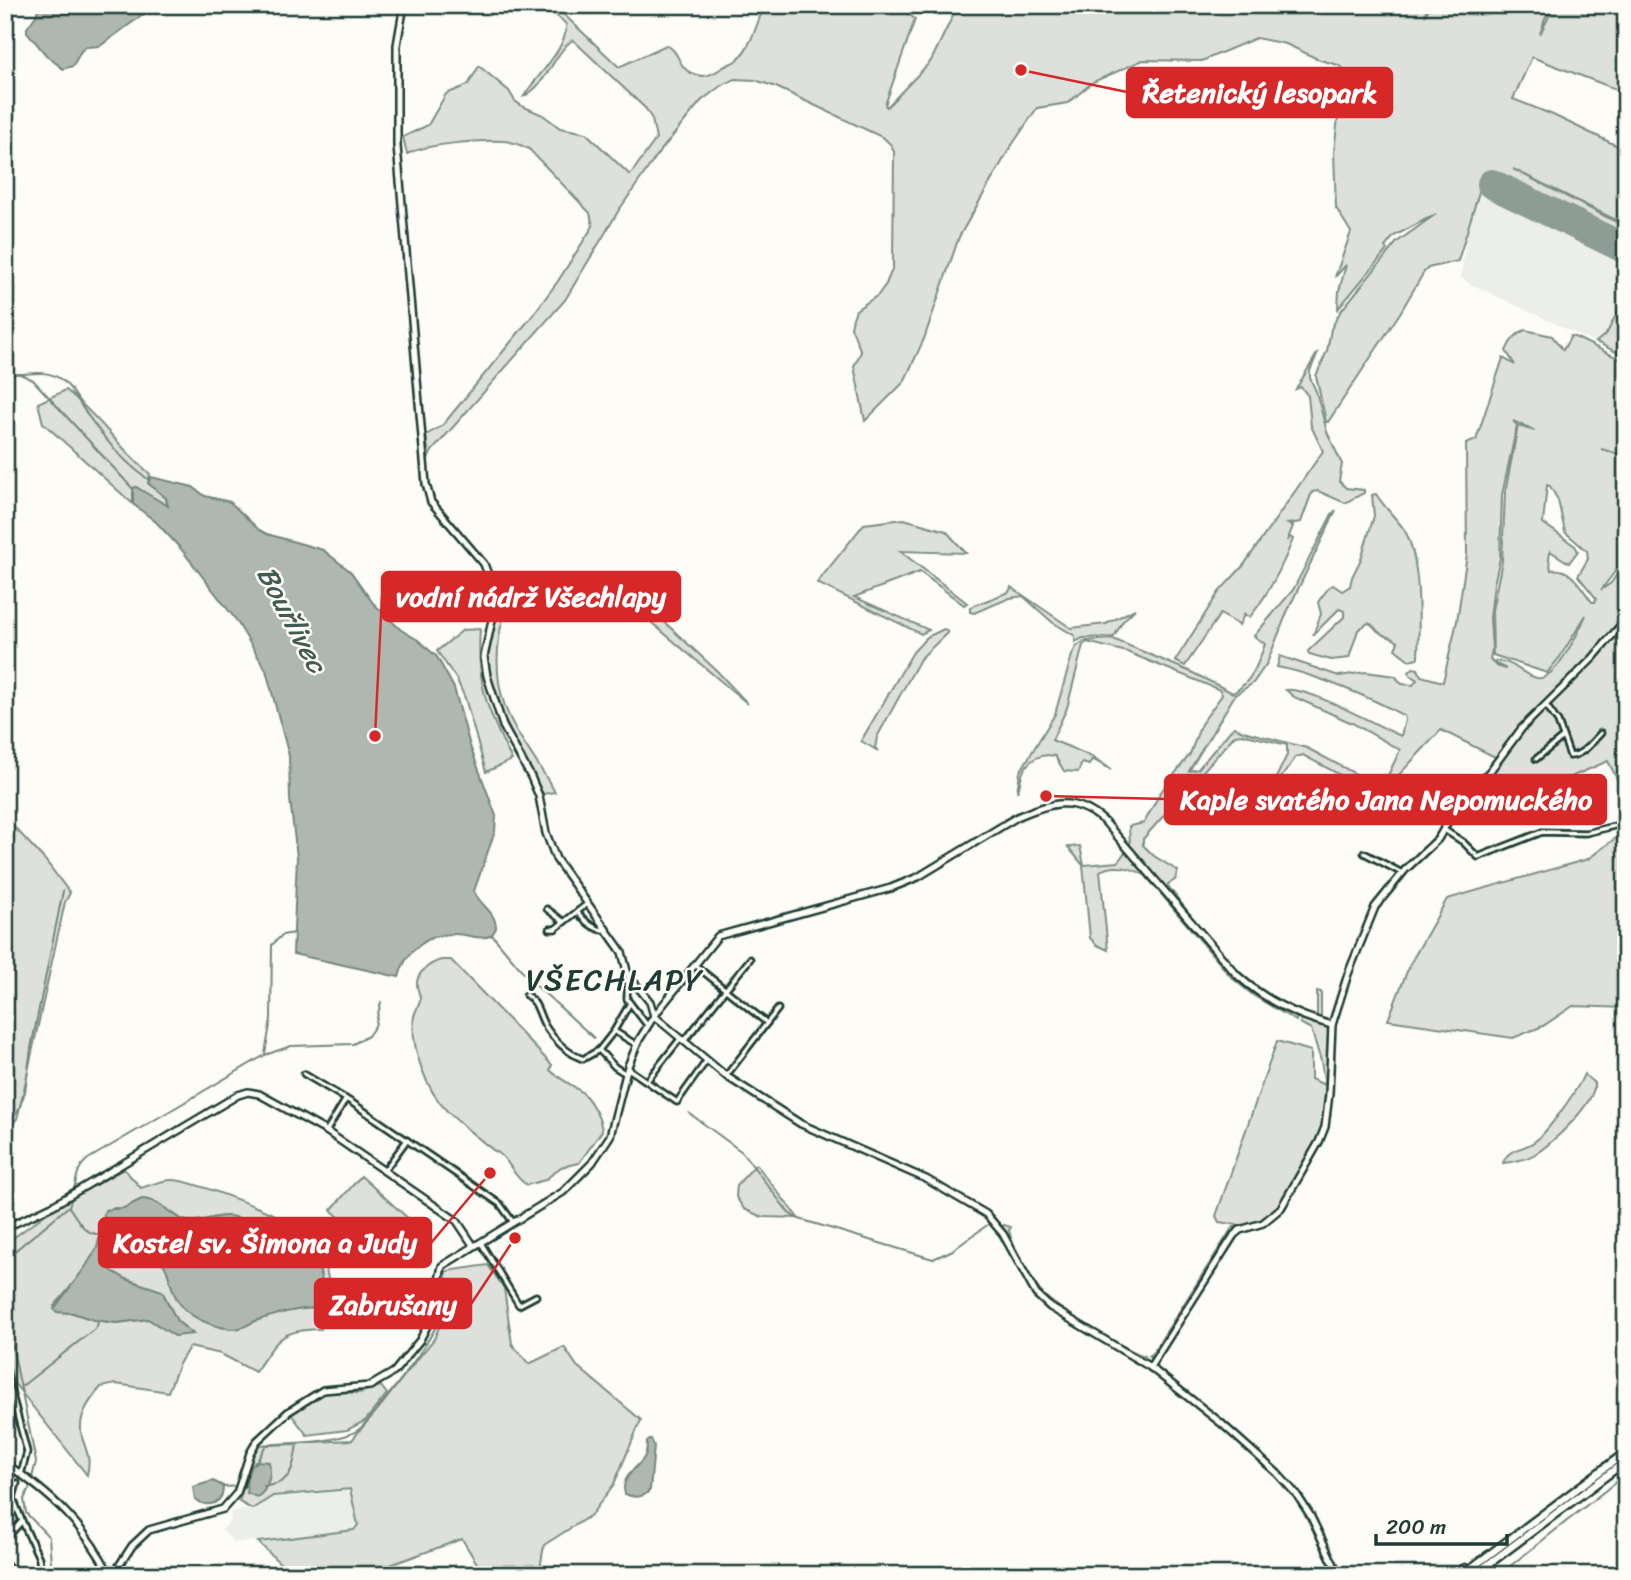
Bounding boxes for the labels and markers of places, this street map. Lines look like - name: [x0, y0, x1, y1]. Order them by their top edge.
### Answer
- callout: Řetenický lesopark: [1127, 68, 1392, 117]
- callout: vodní nádrž Všechlapy: [382, 572, 680, 621]
- callout: Kaple svatého Jana Nepomuckého: [1165, 775, 1606, 824]
- callout: Kostel sv. Šimona a Judy: [99, 1218, 431, 1267]
- callout: Zabrušany: [315, 1279, 471, 1328]

